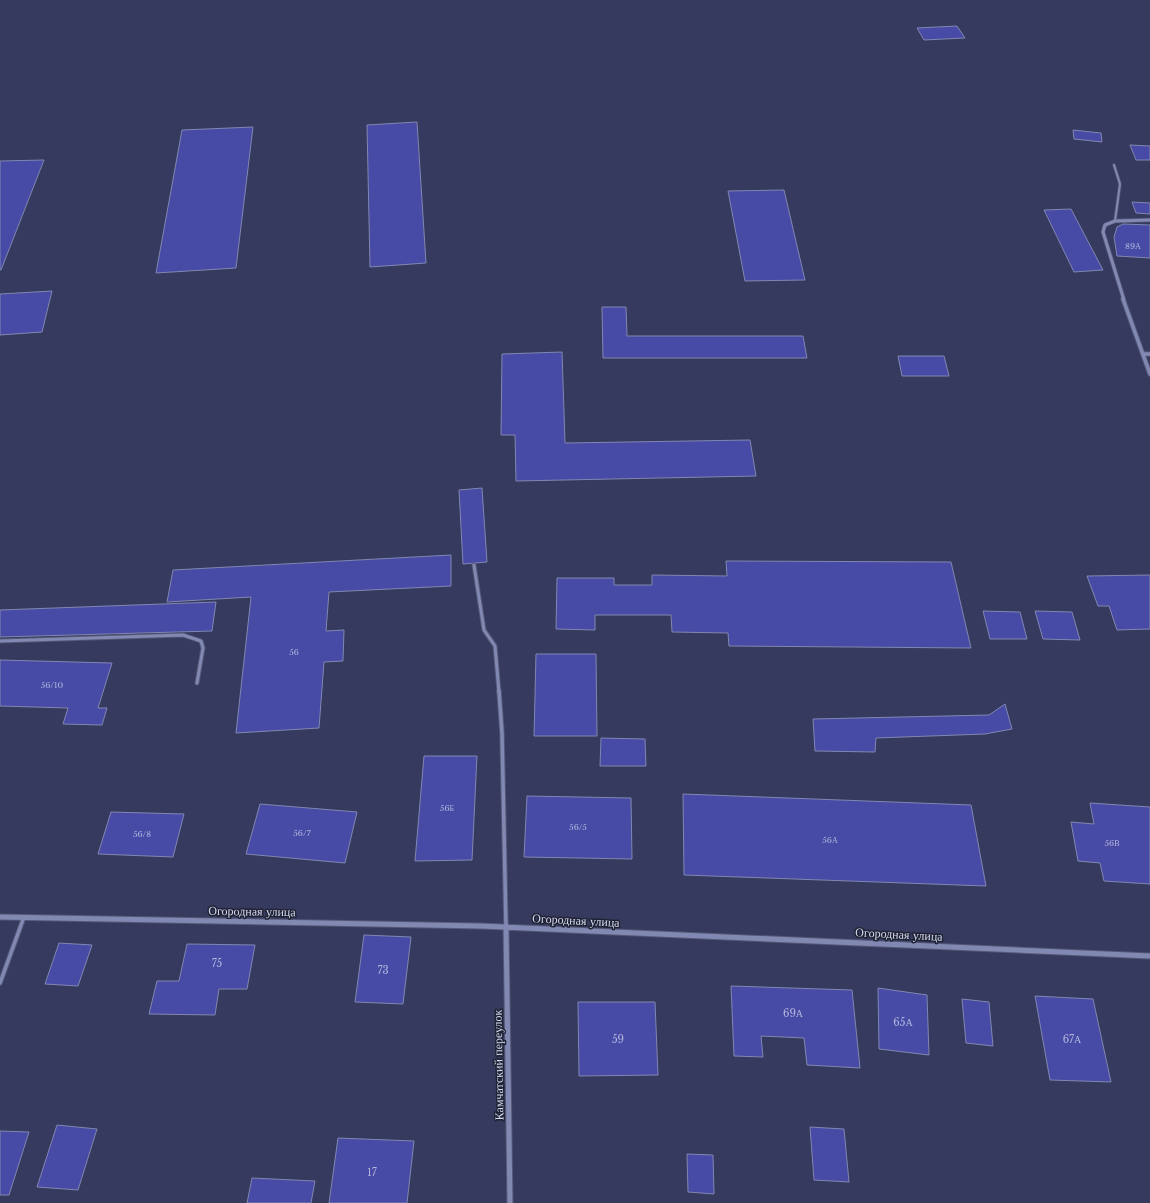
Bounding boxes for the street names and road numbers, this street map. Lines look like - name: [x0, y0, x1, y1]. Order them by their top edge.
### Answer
- street label: Огородная улица: [208, 903, 296, 919]
- street label: Огородная улица: [532, 910, 621, 930]
- street label: Огородная улица: [855, 924, 944, 944]
- street label: Камчатский переулок: [490, 1009, 506, 1120]

